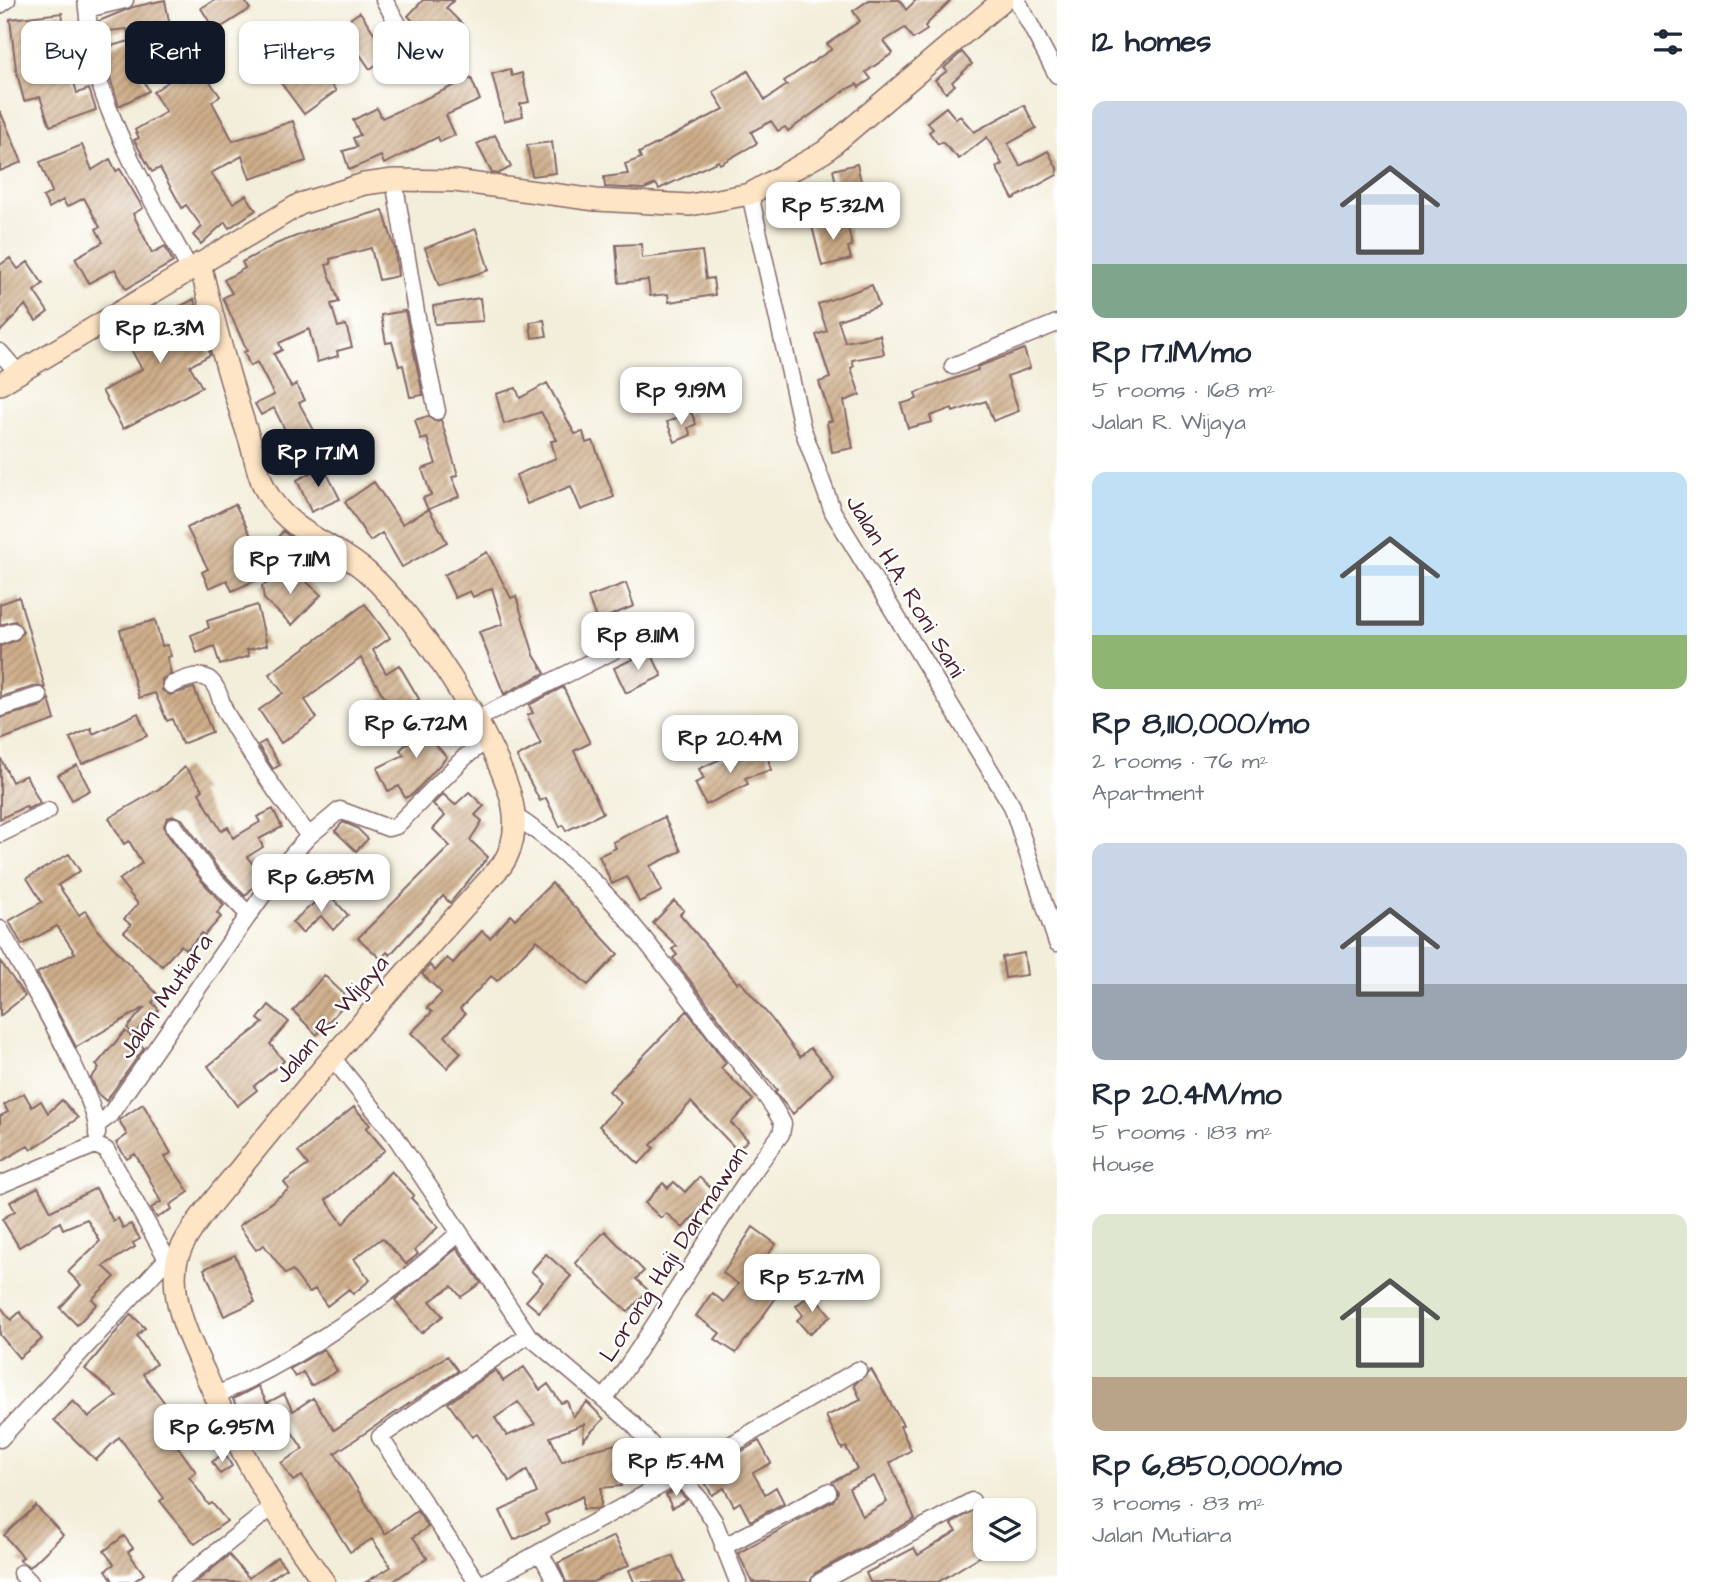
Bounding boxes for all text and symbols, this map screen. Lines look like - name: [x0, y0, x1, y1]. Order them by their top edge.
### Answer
- chip: Buy: [21, 21, 111, 84]
- chip: Rent: [125, 21, 225, 84]
- chip: Filters: [239, 21, 359, 84]
- chip: New: [373, 21, 469, 84]
- text: 12 homes: [1092, 21, 1211, 63]
- icon: filters: [1649, 23, 1687, 61]
- icon: home: [1327, 147, 1453, 273]
- pin: Rp 5.32M: [761, 182, 905, 242]
- text: Rp 5.32M: [782, 189, 884, 221]
- pin: Rp 12.3M: [88, 306, 232, 365]
- text: Rp 12.3M: [116, 312, 204, 344]
- text: Rp 17.1M/mo: [1092, 332, 1251, 374]
- pin: Rp 9.19M: [609, 368, 753, 427]
- text: Rp 9.19M: [636, 374, 726, 406]
- text: 5 rooms · 168 m²: [1092, 374, 1275, 406]
- text: Jalan R. Wijaya: [1092, 406, 1246, 438]
- pin: Rp 17.1M: [246, 430, 390, 489]
- text: Rp 17.1M: [278, 436, 358, 468]
- street label: Jalan H.A. Roni Sani: [837, 489, 973, 685]
- icon: home: [1327, 518, 1453, 644]
- pin: Rp 7.11M: [218, 536, 362, 596]
- text: Rp 7.11M: [250, 543, 330, 575]
- pin: Rp 8.11M: [566, 612, 710, 672]
- text: Rp 8.11M: [597, 619, 679, 651]
- pin: Rp 6.72M: [344, 700, 488, 760]
- text: Rp 8,110,000/mo: [1092, 703, 1309, 745]
- text: Rp 6.72M: [365, 707, 467, 739]
- pin: Rp 20.4M: [658, 716, 802, 775]
- text: Rp 20.4M: [678, 722, 782, 754]
- text: 2 rooms · 76 m²: [1092, 745, 1268, 777]
- text: Apartment: [1092, 777, 1204, 809]
- pin: Rp 6.85M: [249, 855, 393, 914]
- text: Rp 6.85M: [268, 861, 374, 893]
- icon: home: [1327, 889, 1453, 1015]
- street label: Jalan Mutiara: [110, 927, 221, 1066]
- street label: Jalan R. Wijaya: [266, 948, 398, 1092]
- text: Rp 20.4M/mo: [1092, 1074, 1282, 1116]
- text: 5 rooms · 183 m²: [1092, 1116, 1272, 1148]
- street label: Lorong Haji Darmawan: [591, 1140, 757, 1369]
- text: House: [1092, 1148, 1155, 1180]
- pin: Rp 5.27M: [740, 1254, 884, 1314]
- icon: home: [1327, 1260, 1453, 1386]
- text: Rp 5.27M: [760, 1261, 864, 1293]
- pin: Rp 6.95M: [150, 1404, 294, 1464]
- text: Rp 6.95M: [170, 1411, 274, 1443]
- pin: Rp 15.4M: [604, 1438, 748, 1498]
- text: Rp 15.4M: [628, 1445, 724, 1477]
- text: Rp 6,850,000/mo: [1092, 1445, 1342, 1487]
- text: 3 rooms · 83 m²: [1092, 1487, 1265, 1519]
- map controls: [973, 1498, 1036, 1561]
- button: layers: [973, 1498, 1036, 1561]
- text: Jalan Mutiara: [1092, 1519, 1231, 1551]

